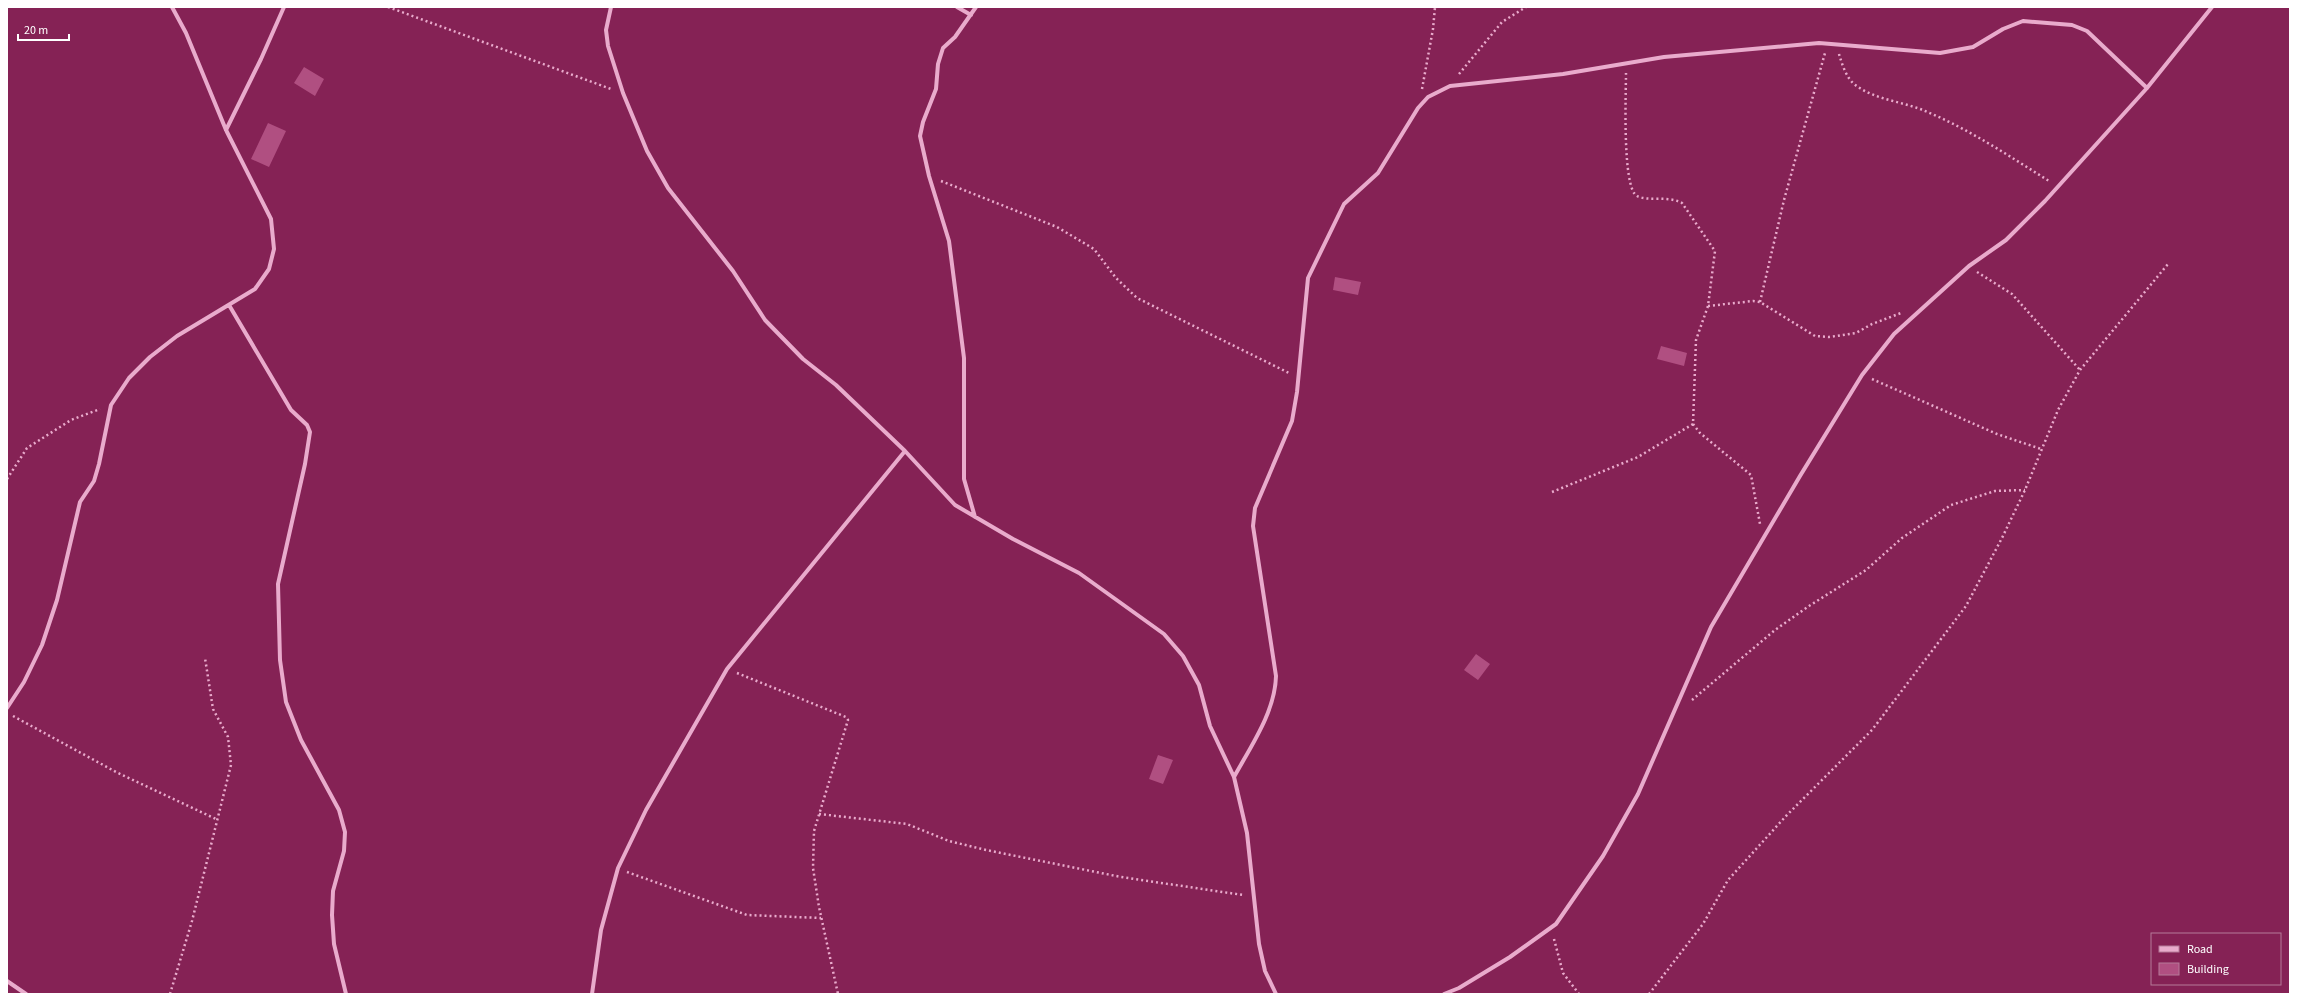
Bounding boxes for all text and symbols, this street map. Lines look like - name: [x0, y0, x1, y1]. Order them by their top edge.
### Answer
- scale bar: [18, 16, 69, 42]
- text: 20 m: [24, 22, 48, 39]
- legend: [2151, 933, 2281, 985]
- text: Road: [2187, 941, 2213, 958]
- text: Building: [2187, 961, 2229, 978]

